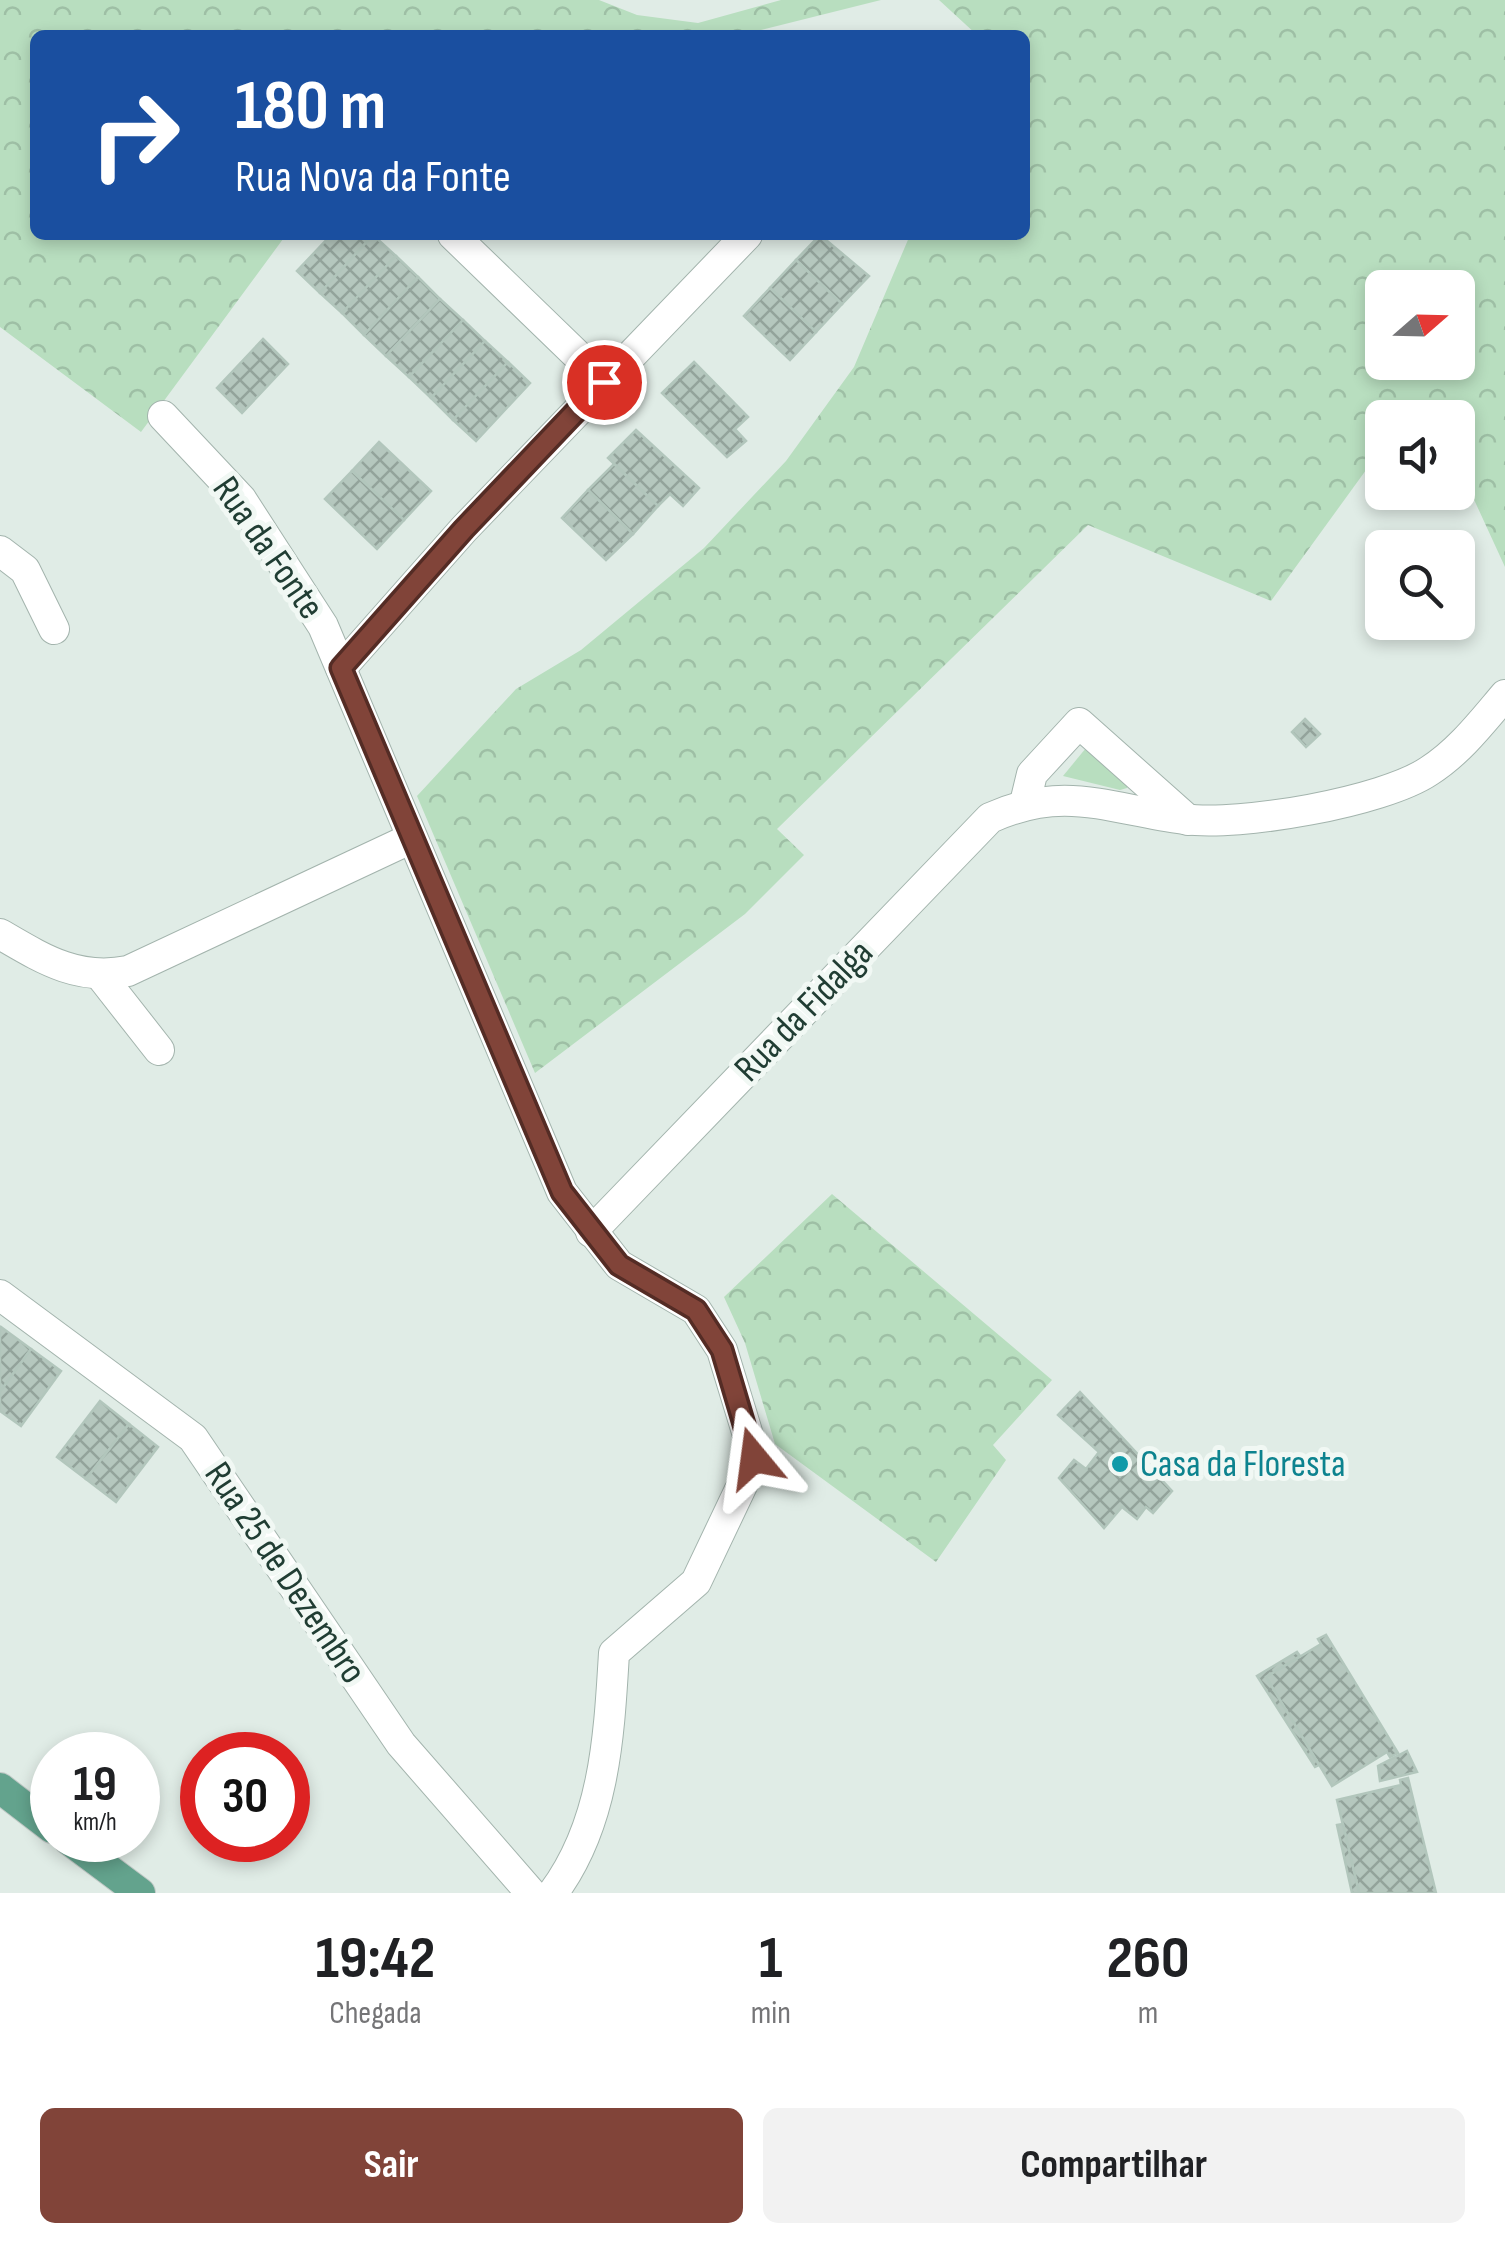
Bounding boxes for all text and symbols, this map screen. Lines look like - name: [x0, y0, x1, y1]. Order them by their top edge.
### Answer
- text: 180 m: [235, 65, 386, 149]
- icon: right: [70, 70, 200, 200]
- text: Rua Nova da Fonte: [235, 150, 511, 205]
- north arrow: [1365, 270, 1475, 380]
- map controls: [1365, 270, 1475, 640]
- pin: [562, 340, 647, 425]
- icon: arrive: [577, 355, 632, 410]
- button: sound: [1365, 400, 1475, 510]
- street label: Rua da Fonte: [203, 468, 333, 628]
- button: search: [1365, 530, 1475, 640]
- street label: Rua da Fidalga: [725, 931, 883, 1091]
- position arrow: [702, 1406, 806, 1510]
- place label: Casa da Floresta: [1140, 1442, 1346, 1487]
- marker: Casa da Floresta: [1109, 1453, 1131, 1475]
- street label: Rua 25 de Dezembro: [195, 1454, 375, 1692]
- speed limit sign: 30: [180, 1732, 310, 1862]
- text: 19: [73, 1755, 117, 1815]
- text: km/h: [73, 1807, 117, 1838]
- text: 19:42: [316, 1923, 435, 1995]
- text: 1: [759, 1923, 783, 1995]
- text: 260: [1106, 1923, 1190, 1995]
- text: Chegada: [329, 1994, 422, 2033]
- text: min: [751, 1994, 791, 2033]
- text: m: [1138, 1994, 1158, 2033]
- button: Sair: [40, 2108, 743, 2223]
- button: Compartilhar: [763, 2108, 1465, 2223]

